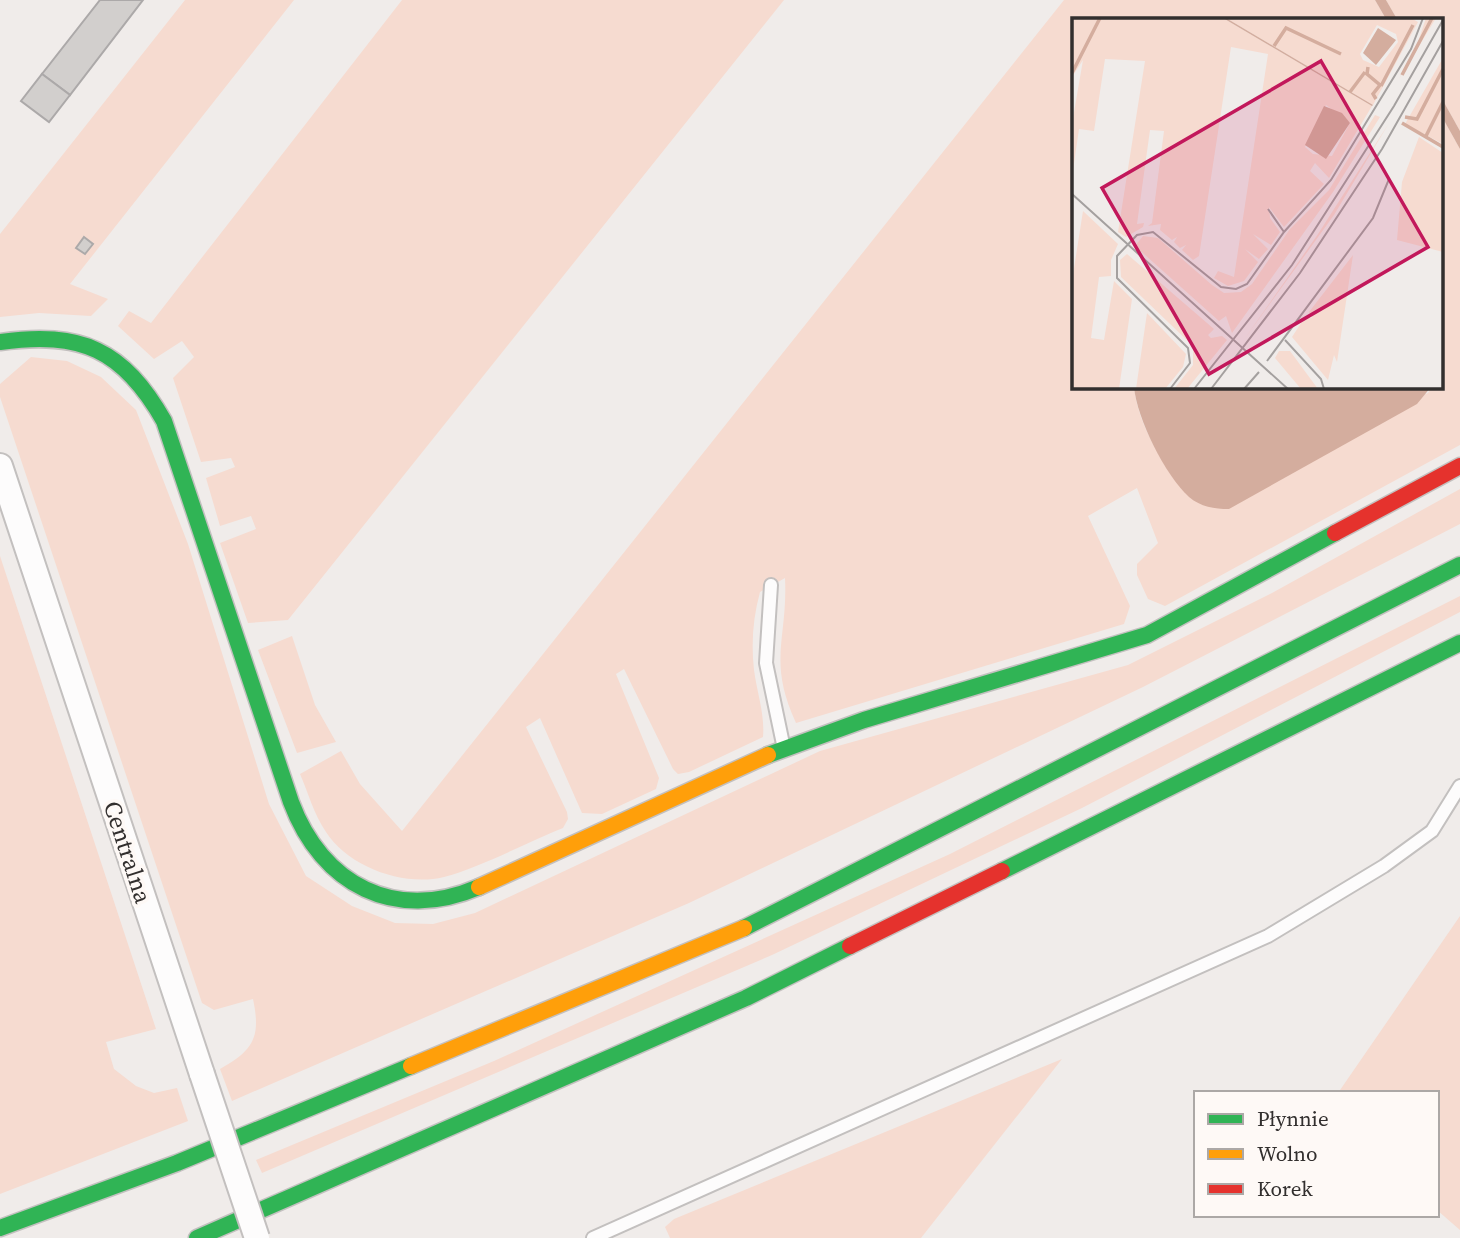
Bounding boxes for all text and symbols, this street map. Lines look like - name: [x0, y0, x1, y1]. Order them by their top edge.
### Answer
- inset map: [1072, 18, 1442, 388]
- street label: Centralna: [96, 797, 160, 908]
- legend: [1194, 1091, 1439, 1217]
- text: Płynnie: [1257, 1104, 1329, 1133]
- text: Wolno: [1257, 1139, 1318, 1168]
- text: Korek: [1257, 1174, 1313, 1203]

